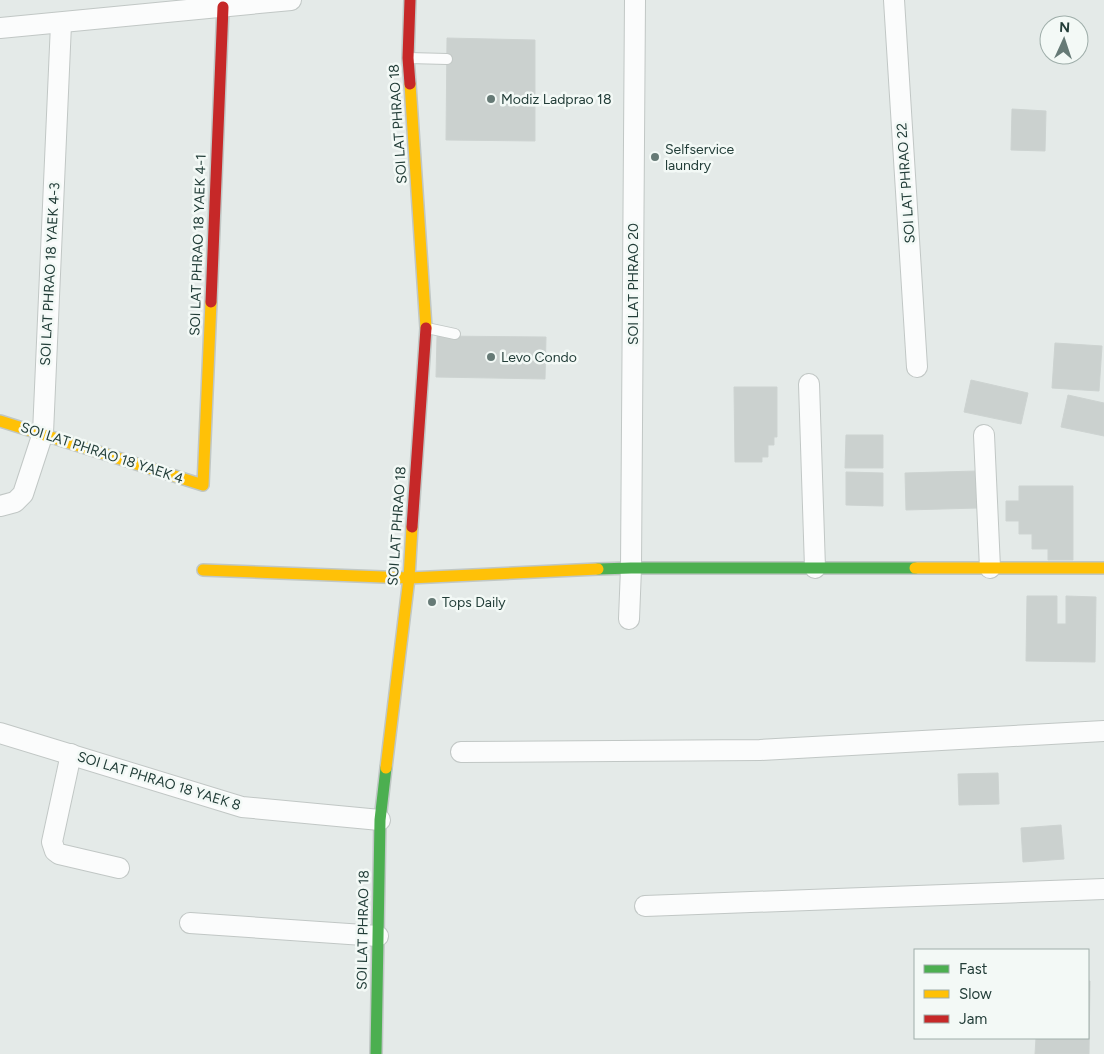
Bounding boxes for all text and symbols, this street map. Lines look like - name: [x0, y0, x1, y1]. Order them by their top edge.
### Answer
- north arrow: [1039, 15, 1089, 65]
- text: N: [1059, 19, 1071, 36]
- street label: SOI LAT PHRAO 18: [385, 64, 411, 184]
- place label: Modiz Ladprao 18: [501, 91, 611, 108]
- marker: Modiz Ladprao 18: [485, 93, 497, 105]
- street label: SOI LAT PHRAO 22: [893, 122, 919, 244]
- place label: Selfservice laundry: [665, 141, 734, 174]
- marker: Selfservice laundry: [649, 151, 661, 163]
- street label: SOI LAT PHRAO 18 YAEK 4-1: [186, 154, 210, 336]
- street label: SOI LAT PHRAO 18 YAEK 4-3: [37, 182, 63, 366]
- street label: SOI LAT PHRAO 20: [625, 223, 642, 345]
- place label: Levo Condo: [501, 349, 577, 366]
- marker: Levo Condo: [485, 351, 497, 363]
- street label: SOI LAT PHRAO 18 YAEK 4: [18, 419, 186, 487]
- street label: SOI LAT PHRAO 18: [384, 466, 410, 586]
- place label: Tops Daily: [442, 594, 506, 611]
- marker: Tops Daily: [426, 596, 438, 608]
- street label: SOI LAT PHRAO 18 YAEK 8: [75, 748, 243, 814]
- street label: SOI LAT PHRAO 18: [353, 870, 373, 990]
- legend: [914, 949, 1089, 1039]
- text: Fast: [959, 960, 988, 978]
- text: Slow: [959, 985, 992, 1003]
- text: Jam: [959, 1010, 987, 1028]

